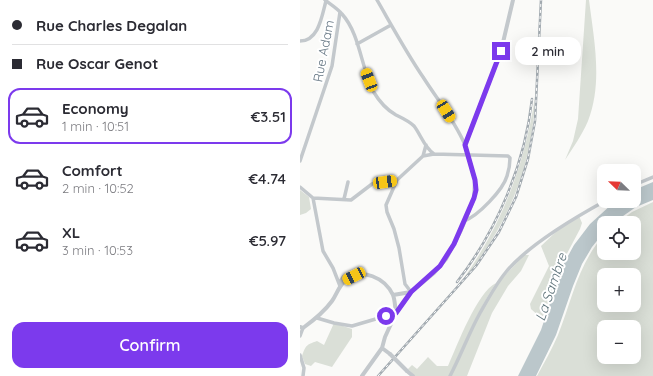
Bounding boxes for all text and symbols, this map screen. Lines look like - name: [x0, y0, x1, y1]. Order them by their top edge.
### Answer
- text: Rue Charles Degalan: [36, 16, 187, 35]
- street label: Rue Adam: [309, 19, 337, 83]
- callout: 2 min: [515, 37, 581, 65]
- route end: [492, 42, 510, 60]
- text: 2 min: [531, 43, 565, 59]
- text: Rue Oscar Genot: [36, 54, 158, 73]
- car: [359, 67, 379, 93]
- icon: car: [14, 98, 50, 134]
- car: [435, 98, 457, 124]
- text: Economy: [62, 99, 129, 118]
- text: €3.51: [251, 107, 286, 126]
- text: 1 min · 10:51: [62, 118, 129, 134]
- icon: car: [14, 160, 50, 196]
- text: Comfort: [62, 161, 123, 180]
- north arrow: [597, 164, 641, 208]
- map controls: [597, 164, 641, 364]
- text: €4.74: [248, 169, 286, 188]
- car: [372, 174, 398, 190]
- text: 2 min · 10:52: [62, 180, 134, 196]
- button: locate: [597, 216, 641, 260]
- icon: car: [14, 222, 50, 258]
- text: XL: [62, 223, 80, 242]
- text: €5.97: [249, 231, 286, 250]
- text: 3 min · 10:53: [62, 242, 133, 258]
- water label: La Sambre: [531, 250, 571, 323]
- car: [341, 265, 367, 287]
- button: +: [597, 268, 641, 312]
- route start: [377, 307, 395, 325]
- button: −: [597, 320, 641, 364]
- button: Confirm: [12, 322, 288, 368]

